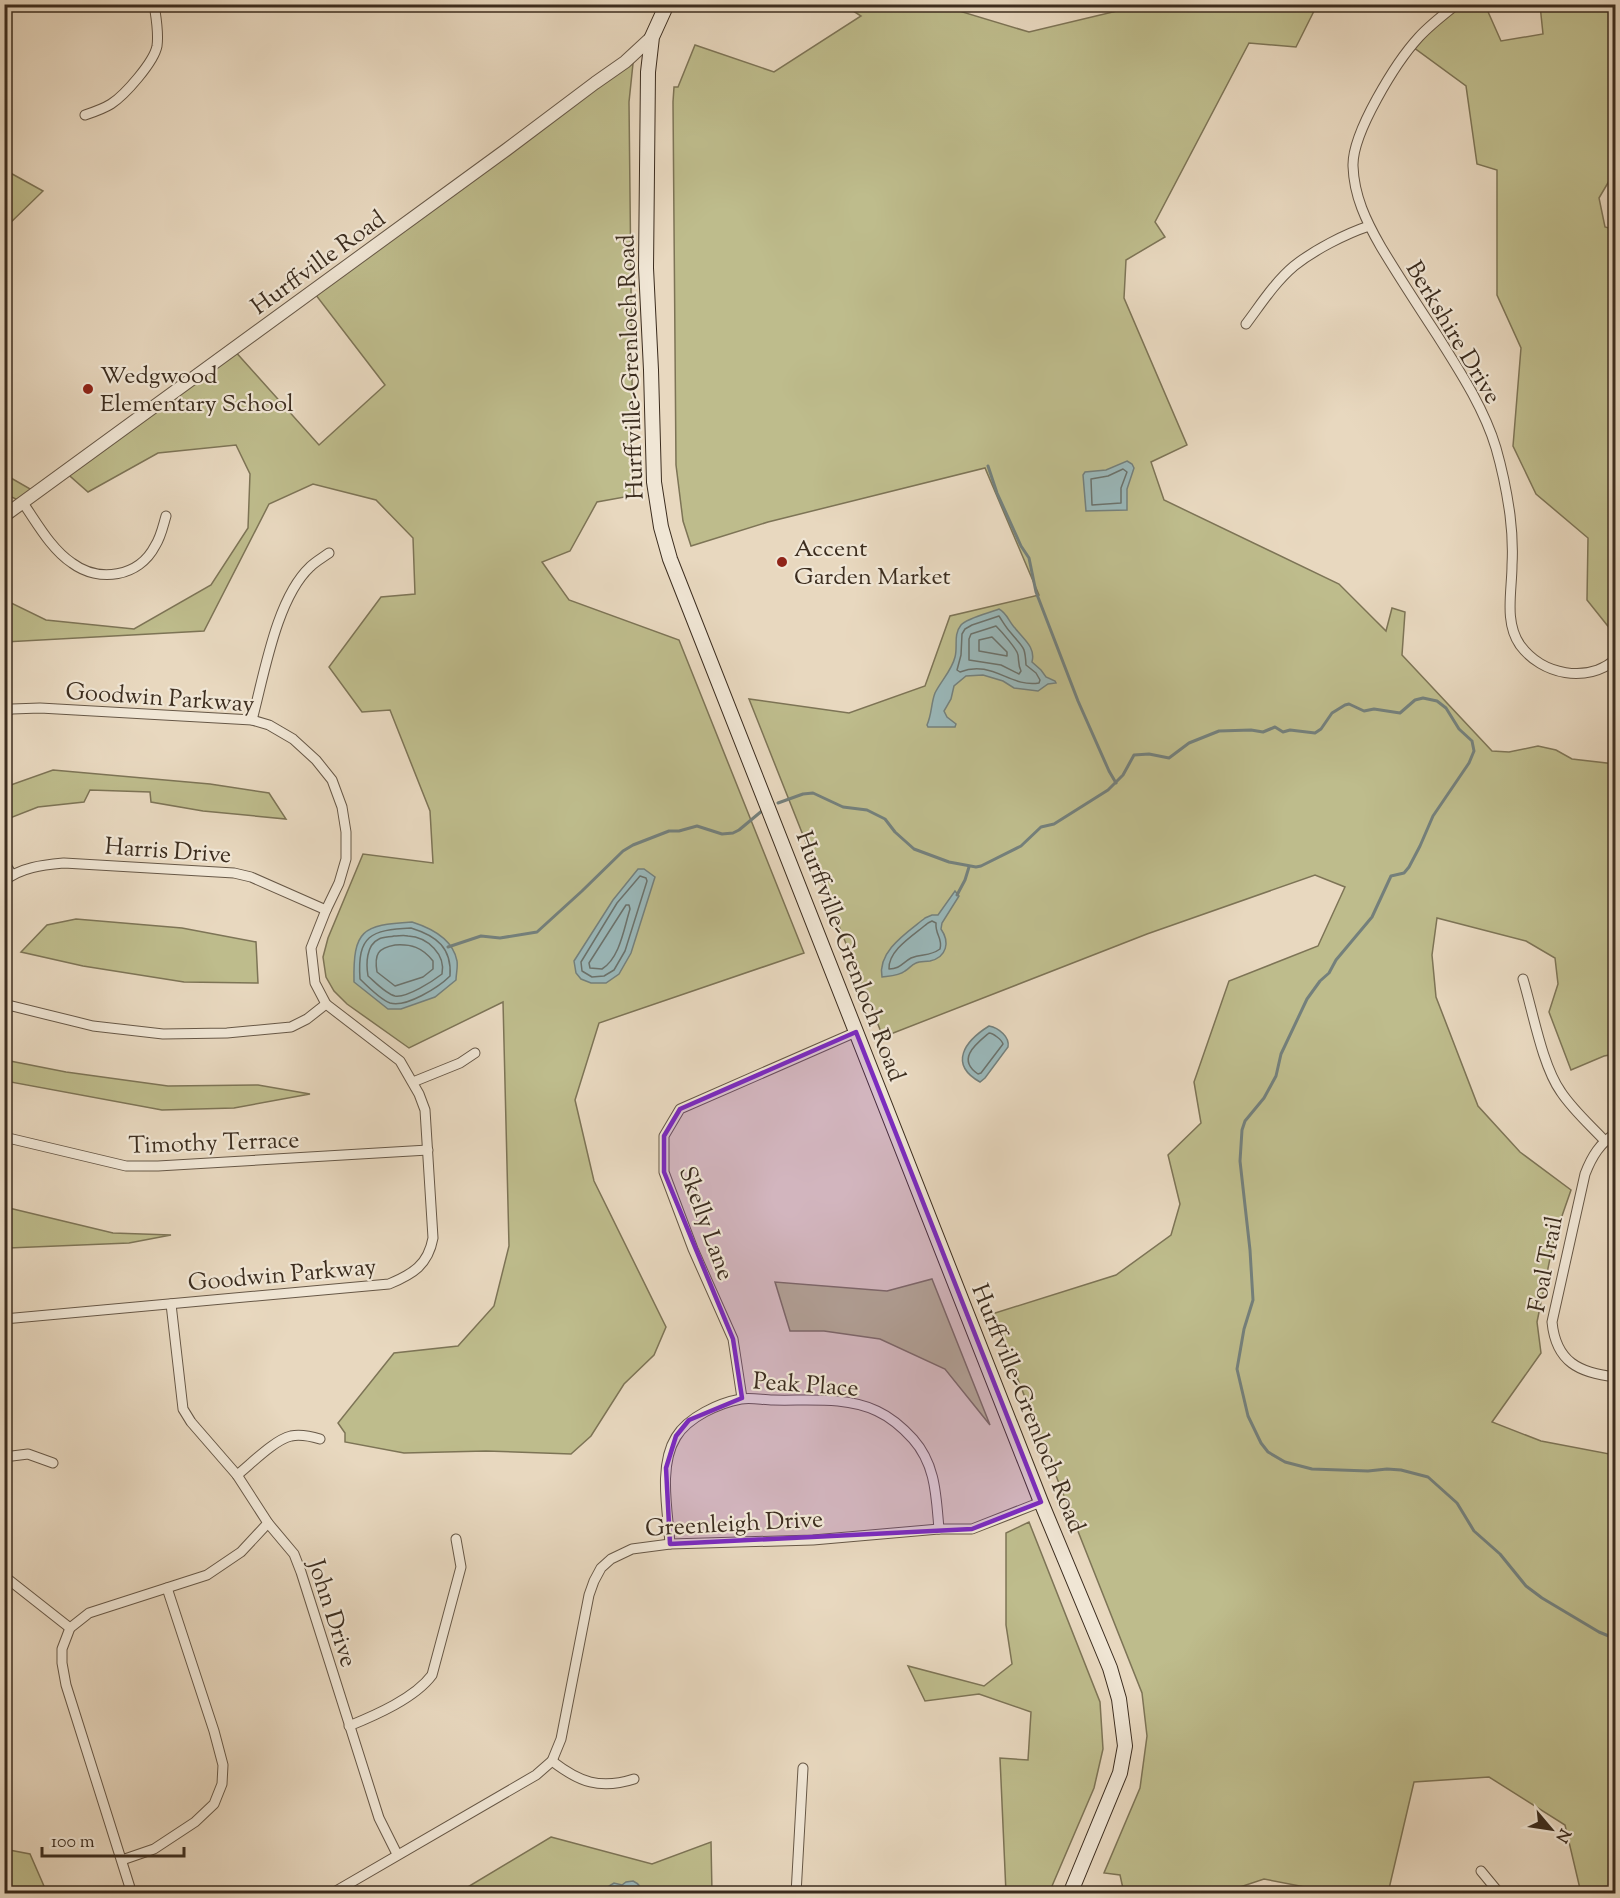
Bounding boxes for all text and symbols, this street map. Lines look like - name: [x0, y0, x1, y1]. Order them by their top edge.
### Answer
- street label: Hurffville Road: [245, 203, 394, 324]
- street label: Hurffville-Grenloch Road: [610, 233, 654, 500]
- street label: Berkshire Drive: [1396, 255, 1508, 411]
- place label: Wedgwood Elementary School: [100, 360, 294, 422]
- marker: Wedgwood Elementary School: [81, 382, 95, 396]
- place label: Accent Garden Market: [794, 533, 951, 595]
- marker: Accent Garden Market: [775, 555, 789, 569]
- street label: Goodwin Parkway: [64, 675, 256, 723]
- street label: Hurffville-Grenloch Road: [786, 827, 913, 1087]
- street label: Harris Drive: [103, 831, 232, 873]
- street label: Timothy Terrace: [128, 1124, 300, 1164]
- street label: Skelly Lane: [669, 1162, 741, 1285]
- street label: Foal Trail: [1521, 1213, 1573, 1315]
- street label: Goodwin Parkway: [186, 1251, 378, 1301]
- street label: Hurffville-Grenloch Road: [962, 1279, 1093, 1539]
- street label: Peak Place: [752, 1365, 860, 1407]
- street label: Greenleigh Drive: [644, 1503, 824, 1547]
- street label: John Drive: [297, 1554, 364, 1672]
- north arrow: [1521, 1799, 1581, 1859]
- scale bar: [42, 1820, 184, 1858]
- text: N: [1549, 1824, 1575, 1846]
- text: 100 m: [51, 1830, 95, 1856]

